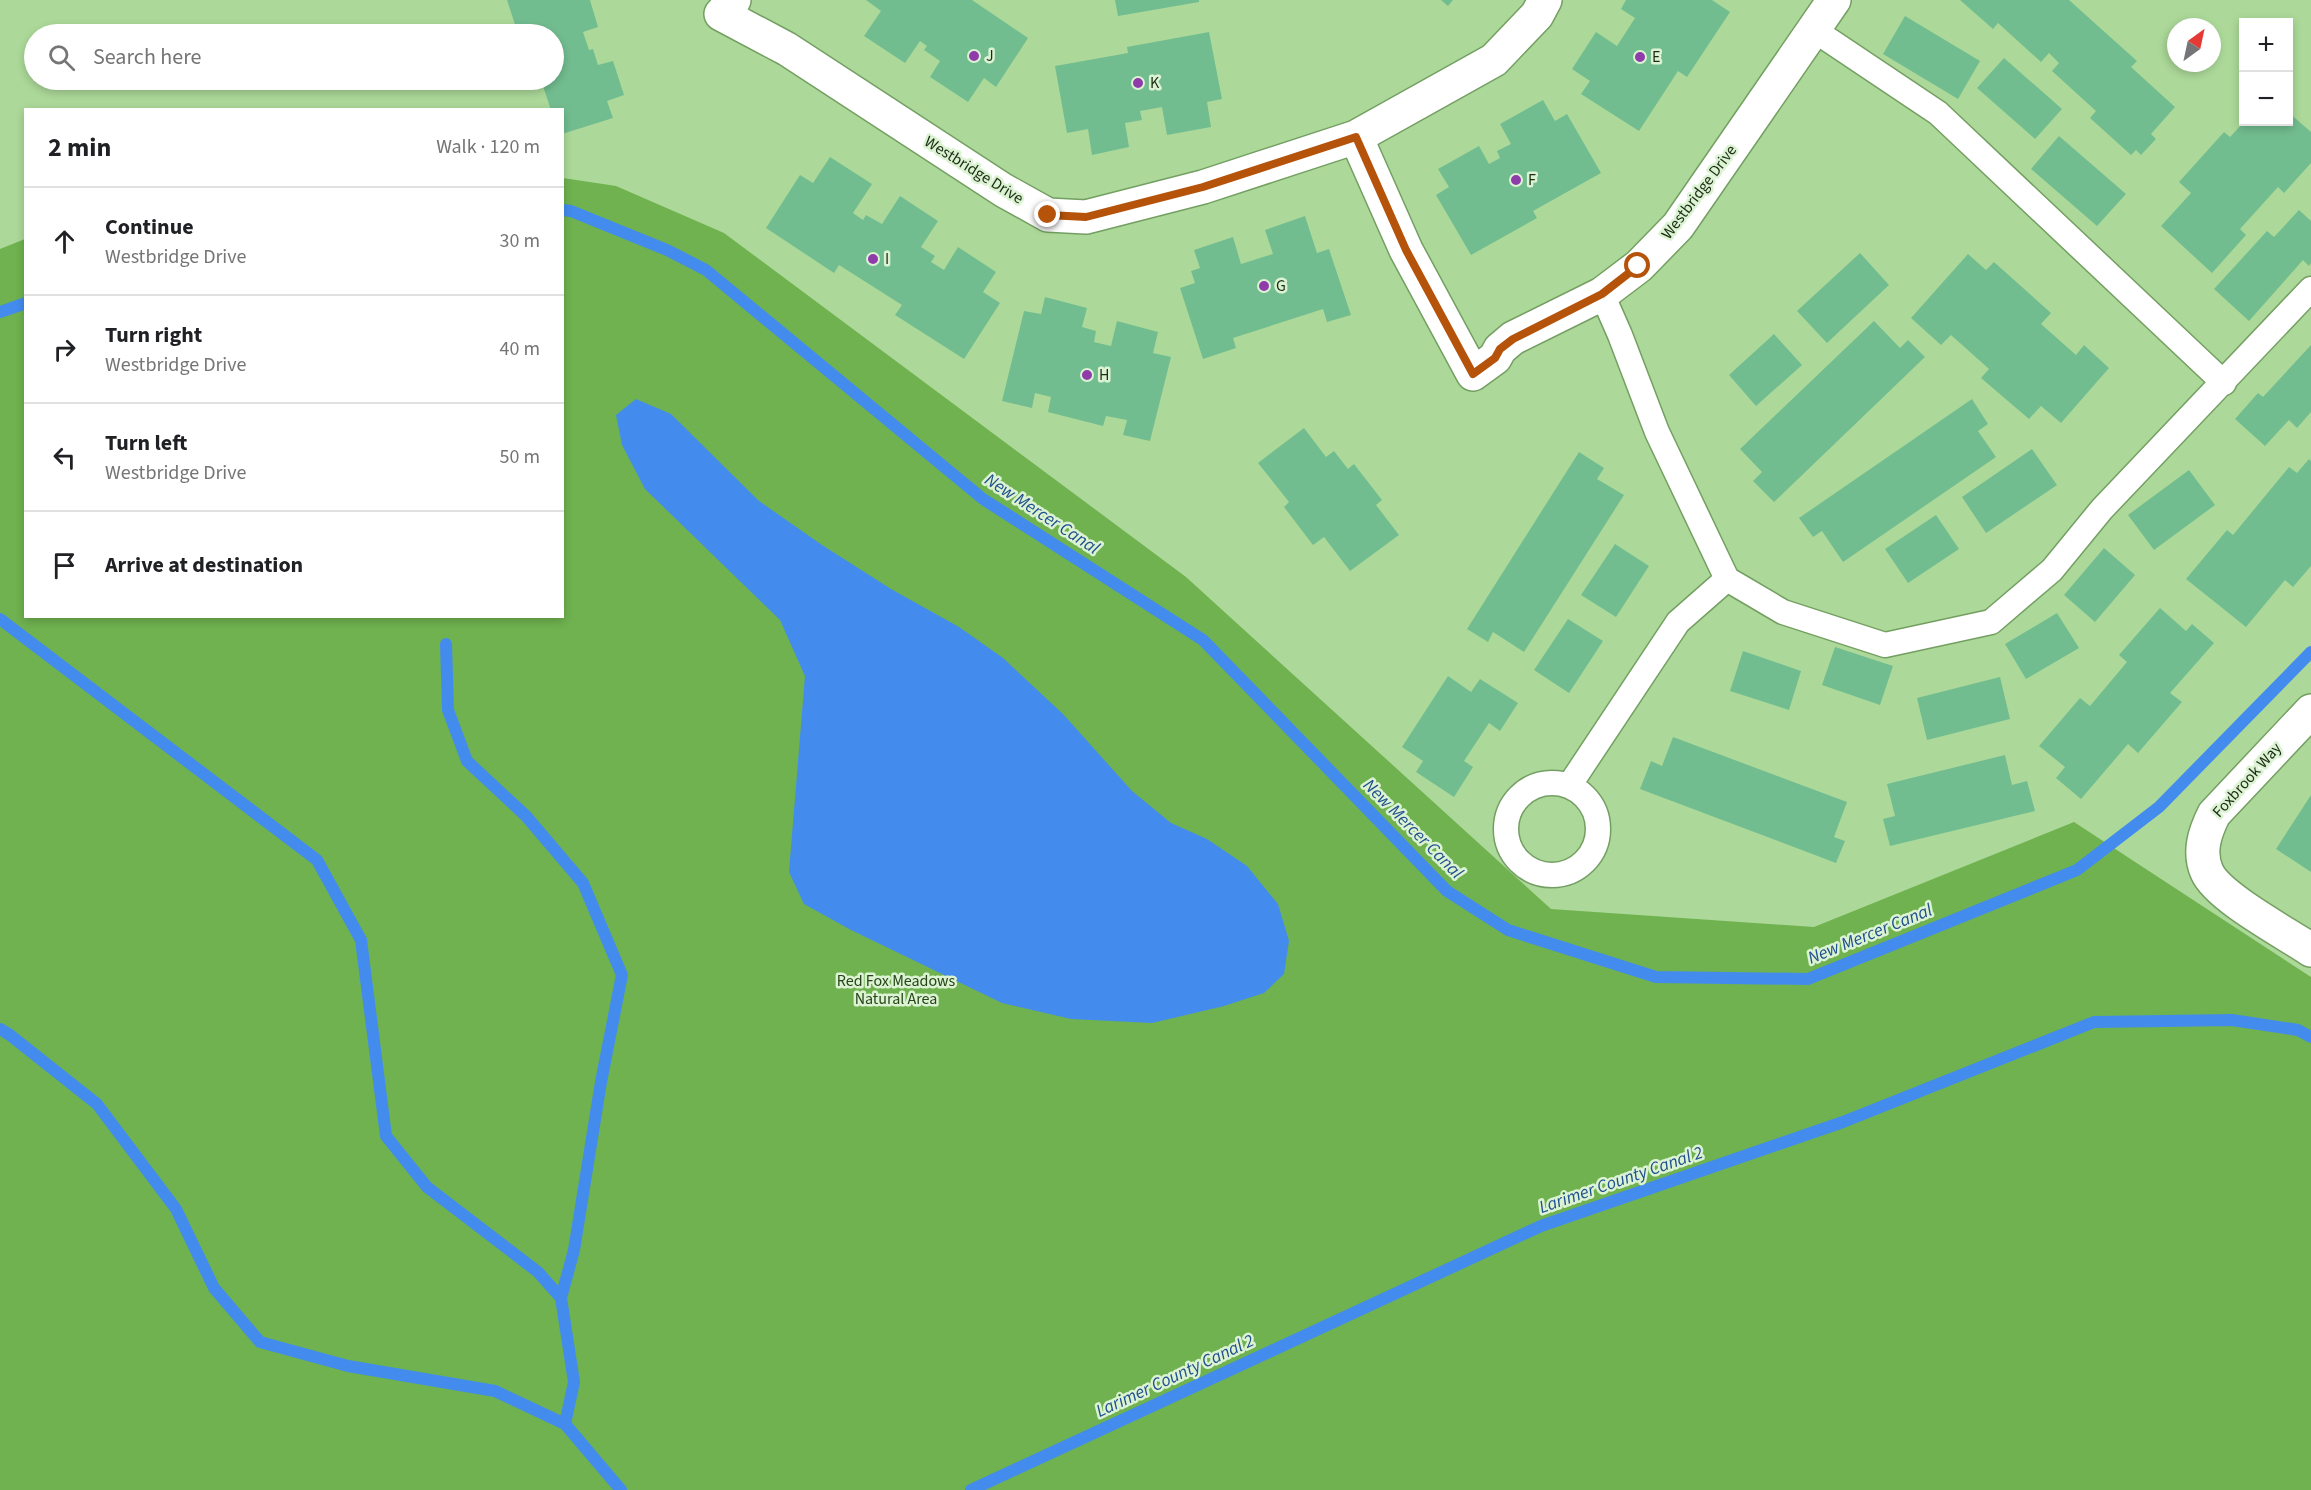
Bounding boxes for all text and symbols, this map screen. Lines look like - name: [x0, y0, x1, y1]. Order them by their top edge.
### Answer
- north arrow: [2167, 18, 2221, 72]
- map controls: [2239, 18, 2293, 126]
- button: +: [2239, 18, 2293, 72]
- search box: [24, 24, 564, 90]
- icon: search: [45, 41, 78, 74]
- text: Search here: [93, 41, 201, 73]
- place label: J: [986, 45, 994, 67]
- place label: E: [1652, 46, 1660, 68]
- marker: J: [967, 49, 981, 63]
- marker: E: [1633, 50, 1647, 64]
- place label: K: [1150, 72, 1160, 94]
- button: −: [2239, 72, 2293, 126]
- marker: K: [1131, 76, 1145, 90]
- text: 2 min: [48, 129, 111, 166]
- street label: Westbridge Drive: [920, 131, 1028, 209]
- text: Walk · 120 m: [436, 133, 540, 161]
- street label: Westbridge Drive: [1656, 140, 1742, 244]
- place label: F: [1528, 169, 1536, 191]
- marker: F: [1509, 173, 1523, 187]
- route end: [1034, 201, 1060, 227]
- text: Continue: [105, 211, 194, 243]
- icon: ahead: [48, 225, 81, 258]
- text: 30 m: [500, 227, 540, 255]
- text: Westbridge Drive: [105, 243, 246, 271]
- place label: I: [885, 248, 889, 270]
- marker: I: [866, 252, 880, 266]
- route start: [1624, 252, 1650, 278]
- place label: G: [1276, 275, 1286, 297]
- marker: G: [1257, 279, 1271, 293]
- text: Turn right: [105, 319, 202, 351]
- icon: right: [48, 333, 81, 366]
- text: 40 m: [500, 335, 540, 363]
- text: Westbridge Drive: [105, 351, 246, 379]
- place label: H: [1099, 364, 1109, 386]
- marker: H: [1080, 368, 1094, 382]
- text: Turn left: [105, 427, 187, 459]
- icon: left: [48, 441, 81, 474]
- text: 50 m: [500, 443, 540, 471]
- text: Westbridge Drive: [105, 459, 246, 487]
- water label: New Mercer Canal: [980, 467, 1105, 561]
- icon: arrive: [48, 549, 81, 582]
- text: Arrive at destination: [105, 549, 303, 581]
- street label: Foxbrook Way: [2207, 737, 2287, 822]
- water label: New Mercer Canal: [1357, 773, 1469, 885]
- water label: New Mercer Canal: [1804, 897, 1937, 970]
- park label: Red Fox Meadows Natural Area: [837, 970, 956, 1010]
- water label: Larimer County Canal 2: [1536, 1140, 1707, 1220]
- water label: Larimer County Canal 2: [1092, 1328, 1258, 1424]

